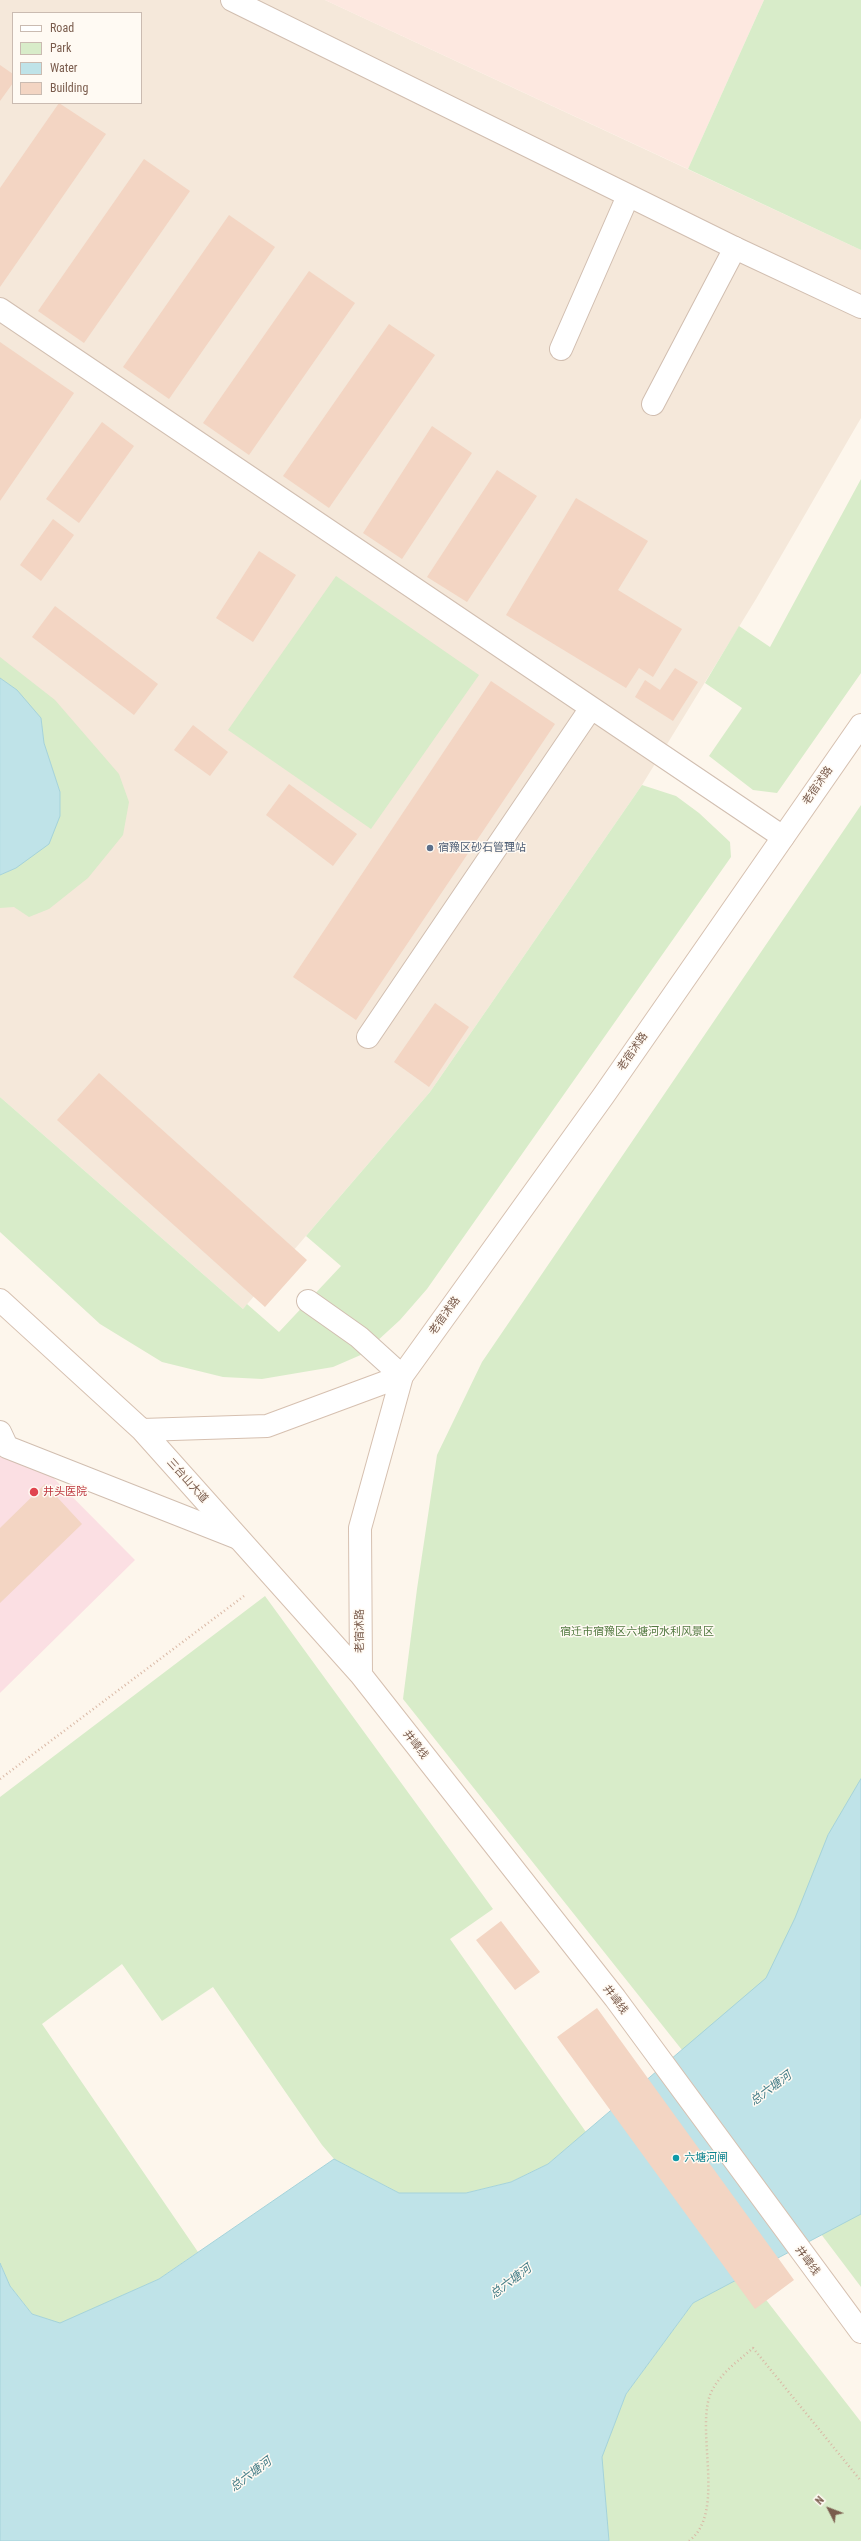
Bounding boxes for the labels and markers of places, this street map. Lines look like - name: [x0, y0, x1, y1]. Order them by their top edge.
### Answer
- place label: 宿豫区砂石管理站: [438, 841, 526, 855]
- marker: 宿豫区砂石管理站: [425, 843, 435, 853]
- place label: 井头医院: [43, 1485, 87, 1499]
- marker: 井头医院: [28, 1486, 40, 1498]
- place label: 六塘河闸: [684, 2151, 728, 2165]
- marker: 六塘河闸: [671, 2153, 681, 2163]

